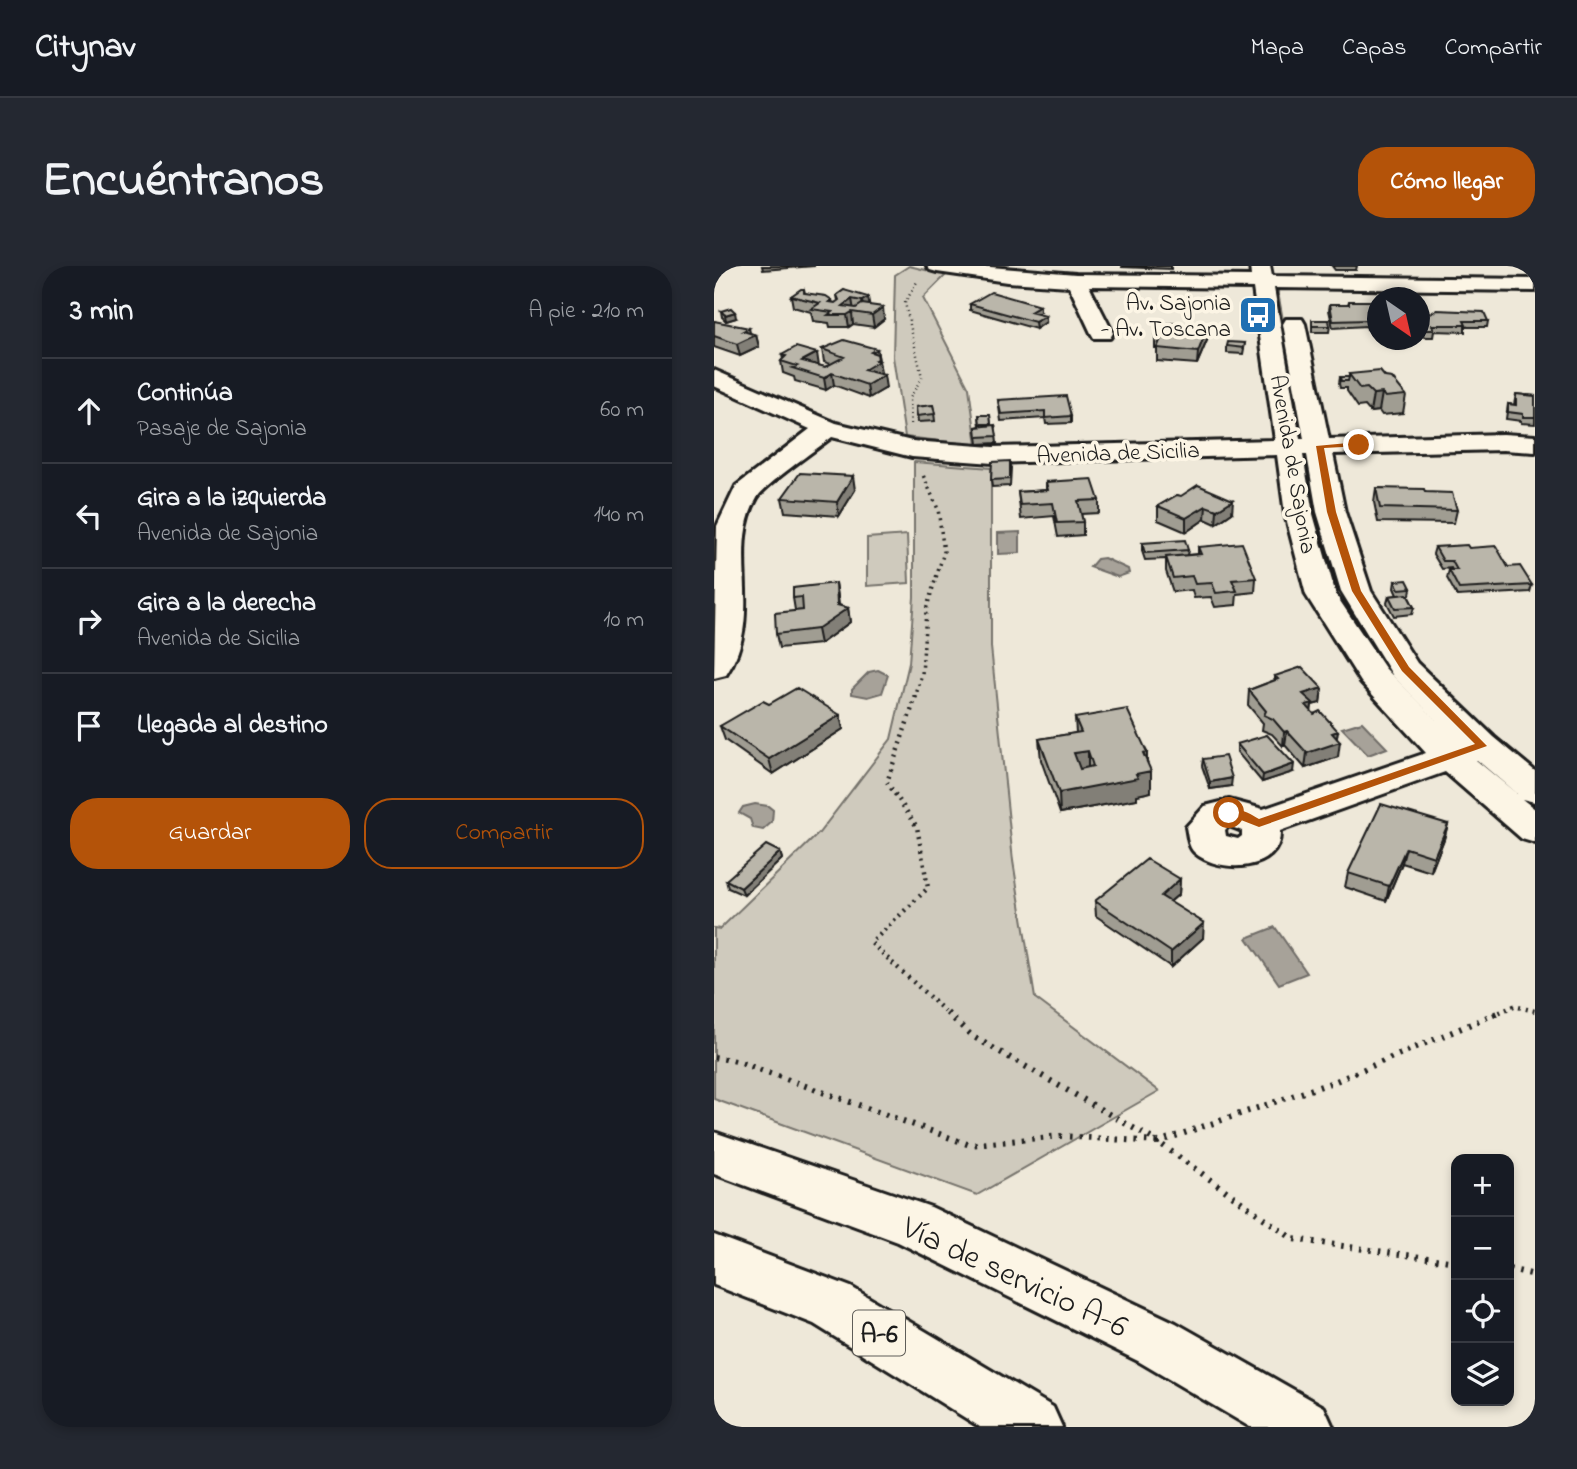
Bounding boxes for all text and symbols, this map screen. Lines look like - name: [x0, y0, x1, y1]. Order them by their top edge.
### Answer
- text: Citynav: [35, 24, 135, 72]
- text: Mapa: [1251, 31, 1304, 66]
- text: Capas: [1342, 31, 1406, 66]
- text: Compartir: [1444, 31, 1542, 66]
- text: Encuéntranos: [42, 146, 324, 218]
- button: Cómo llegar: [1358, 147, 1535, 218]
- north arrow: [1367, 287, 1430, 350]
- place label: Av. Sajonia - Av. Toscana: [1101, 288, 1231, 347]
- text: 3 min: [70, 290, 133, 334]
- bus stop icon: Av. Sajonia - Av. Toscana: [1237, 294, 1279, 336]
- text: A pie · 210 m: [528, 295, 644, 328]
- street label: Avenida de Sajonia: [1260, 372, 1324, 557]
- text: Continúa: [137, 375, 233, 413]
- icon: ahead: [70, 392, 108, 430]
- text: 60 m: [600, 394, 644, 427]
- text: Pasaje de Sajonia: [137, 413, 307, 446]
- route end: [1343, 429, 1374, 460]
- street label: Avenida de Sicilia: [1036, 435, 1200, 474]
- text: Gira a la izquierda: [137, 480, 326, 518]
- icon: left: [70, 497, 108, 535]
- text: 140 m: [594, 499, 644, 532]
- text: Avenida de Sajonia: [137, 518, 318, 551]
- text: Gira a la derecha: [137, 585, 316, 623]
- icon: right: [70, 602, 108, 640]
- text: 10 m: [603, 604, 644, 637]
- text: Avenida de Sicilia: [137, 623, 300, 656]
- icon: arrive: [70, 707, 108, 745]
- text: Llegada al destino: [137, 707, 328, 745]
- route start: [1213, 797, 1244, 828]
- button: Guardar: [70, 798, 350, 869]
- button: Compartir: [364, 798, 644, 869]
- map controls: [1451, 1154, 1514, 1406]
- button: +: [1451, 1154, 1514, 1217]
- street label: Vía de servicio A-6: [892, 1205, 1135, 1352]
- button: −: [1451, 1217, 1514, 1280]
- button: locate: [1451, 1280, 1514, 1343]
- road number: A-6: [853, 1310, 905, 1356]
- button: layers: [1451, 1343, 1514, 1406]

